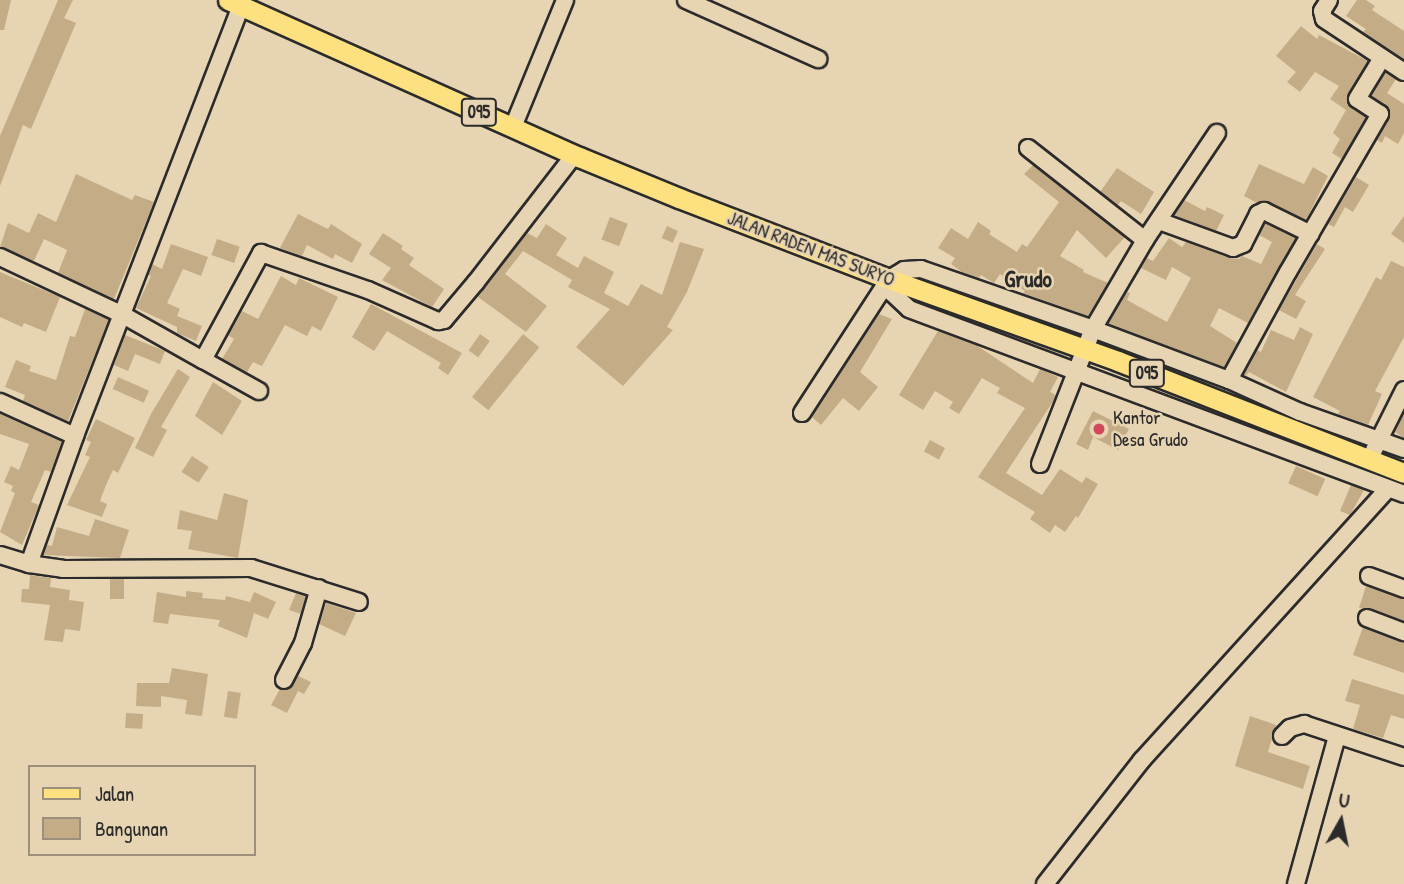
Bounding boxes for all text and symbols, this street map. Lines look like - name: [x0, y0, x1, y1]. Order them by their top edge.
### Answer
- road number: 095: [460, 98, 498, 127]
- street label: JALAN RADEN MAS SURYO: [724, 207, 898, 291]
- district label: Grudo: [1004, 265, 1052, 293]
- road number: 095: [1128, 358, 1166, 388]
- place label: Kantor Desa Grudo: [1113, 407, 1188, 451]
- marker: Kantor Desa Grudo: [1091, 421, 1107, 437]
- legend: [28, 765, 256, 856]
- text: Jalan: [95, 779, 134, 808]
- north arrow: [1306, 786, 1376, 856]
- text: U: [1337, 787, 1351, 814]
- text: Bangunan: [95, 814, 168, 843]

